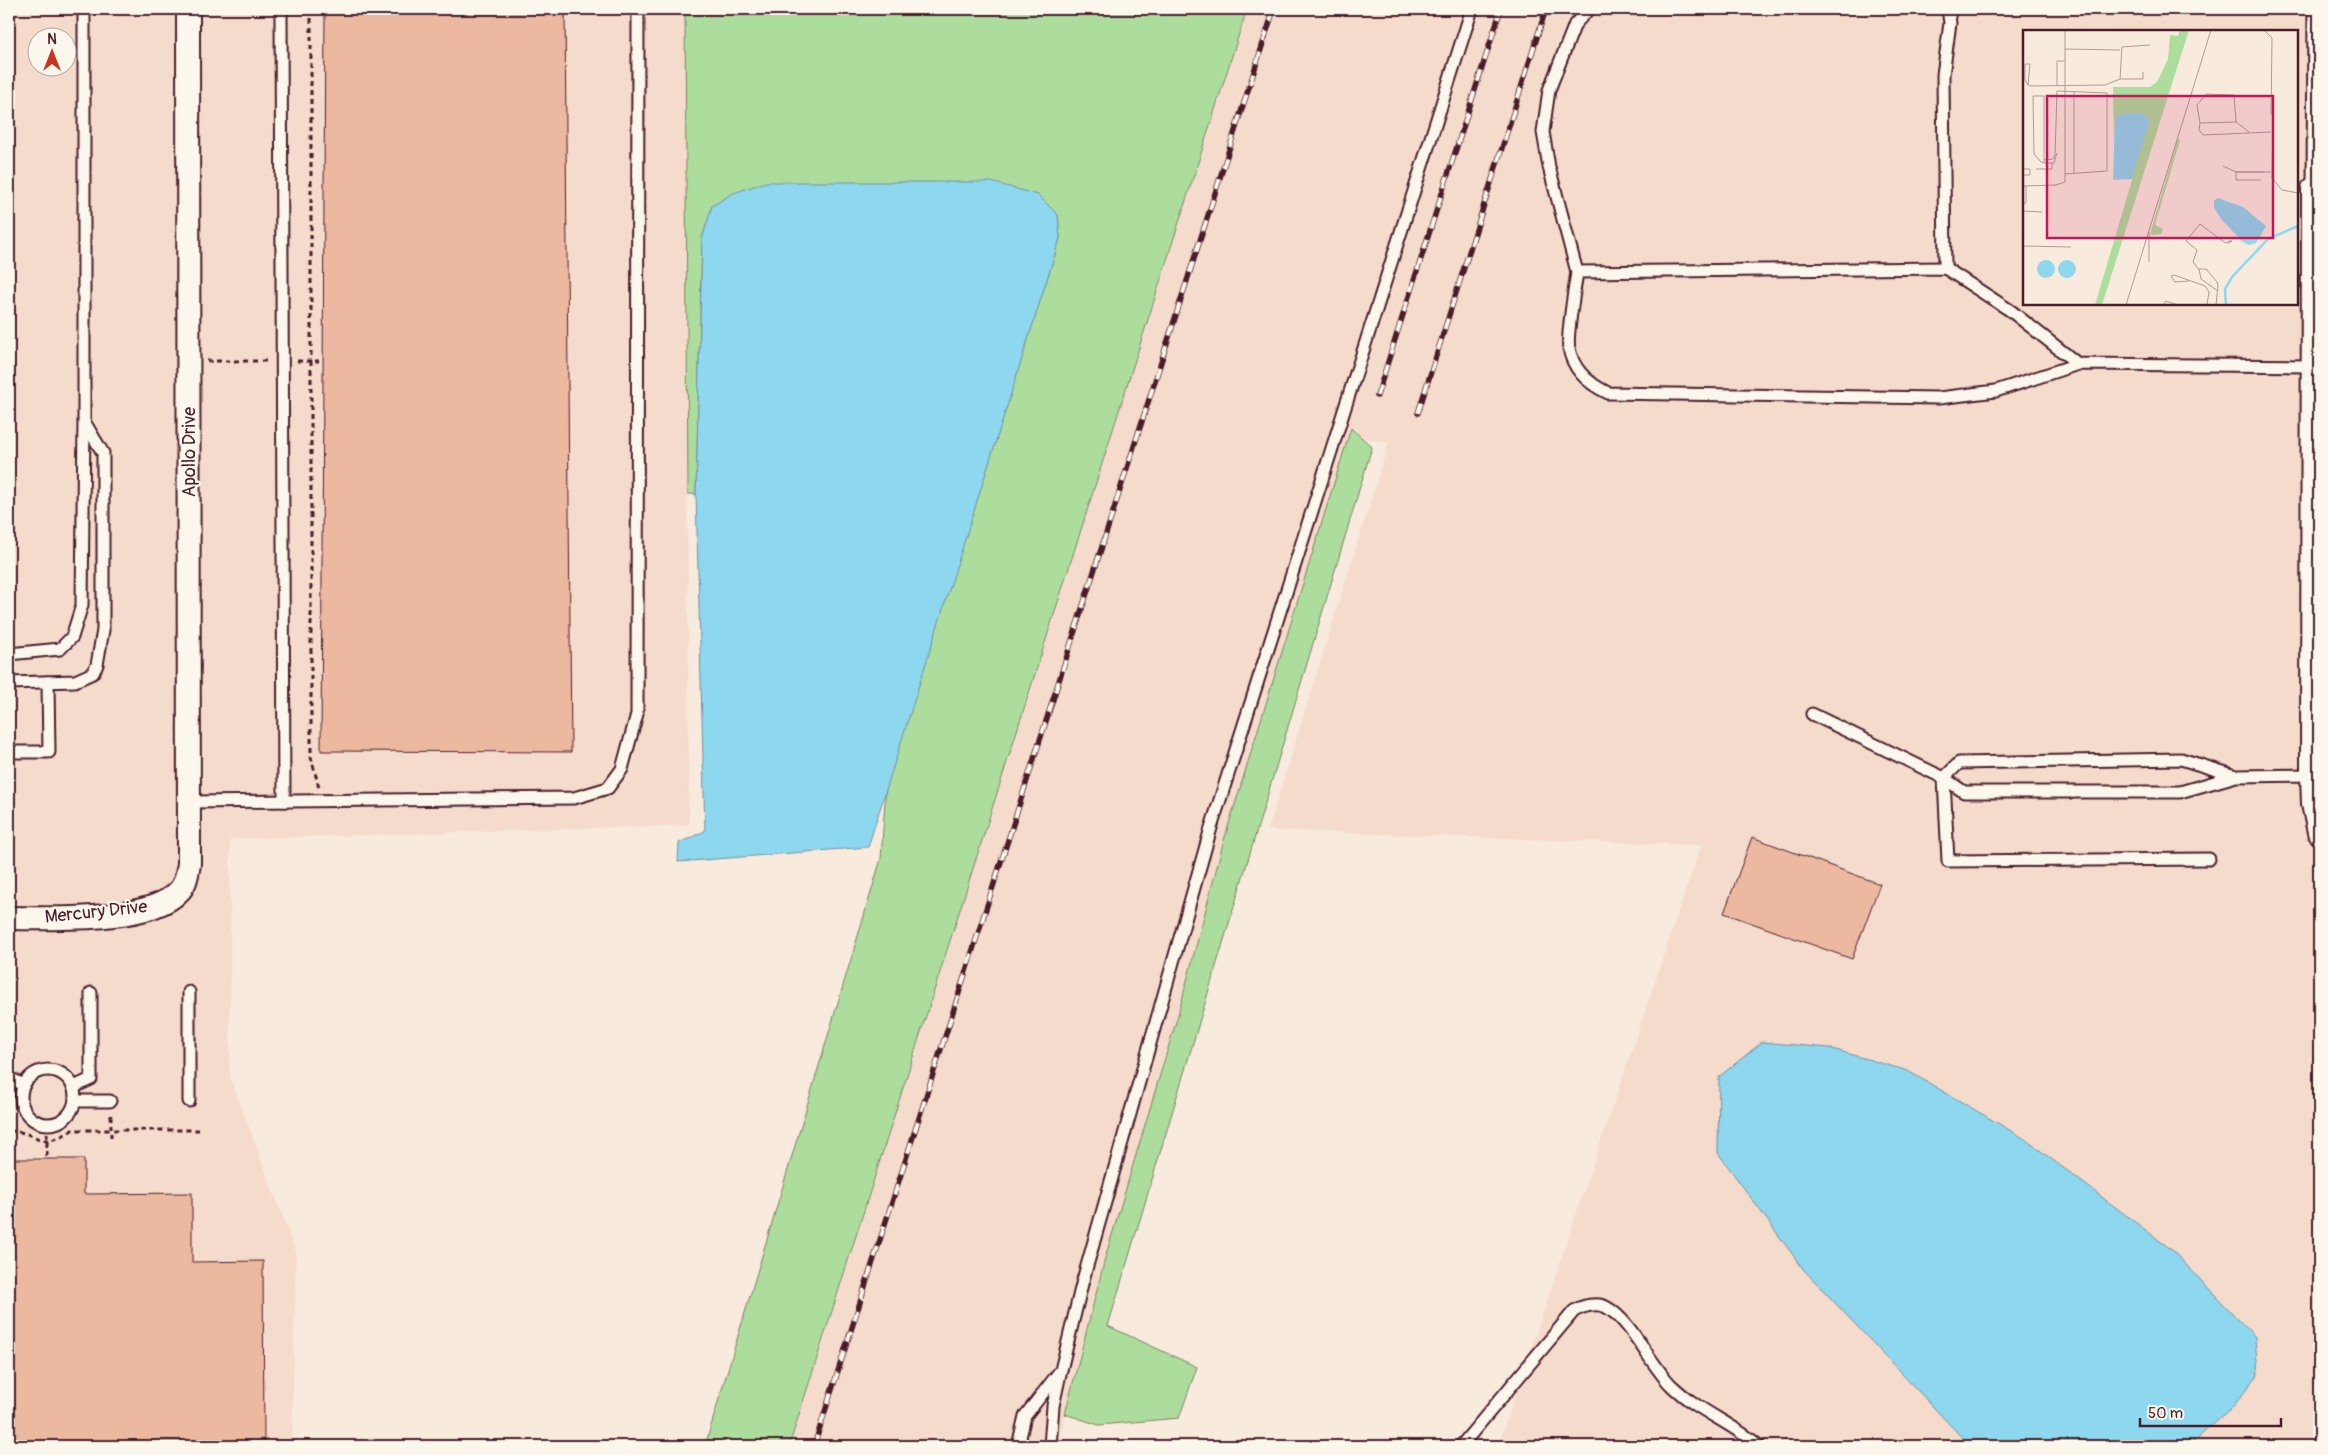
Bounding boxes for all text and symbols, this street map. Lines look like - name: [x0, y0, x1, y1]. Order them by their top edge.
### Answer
- north arrow: [28, 28, 78, 78]
- inset map: [2023, 30, 2298, 305]
- text: N: [47, 31, 57, 48]
- street label: Apollo Drive: [178, 407, 201, 497]
- street label: Mercury Drive: [44, 895, 148, 929]
- scale bar: [2140, 1395, 2282, 1427]
- text: 50 m: [2148, 1404, 2183, 1423]

